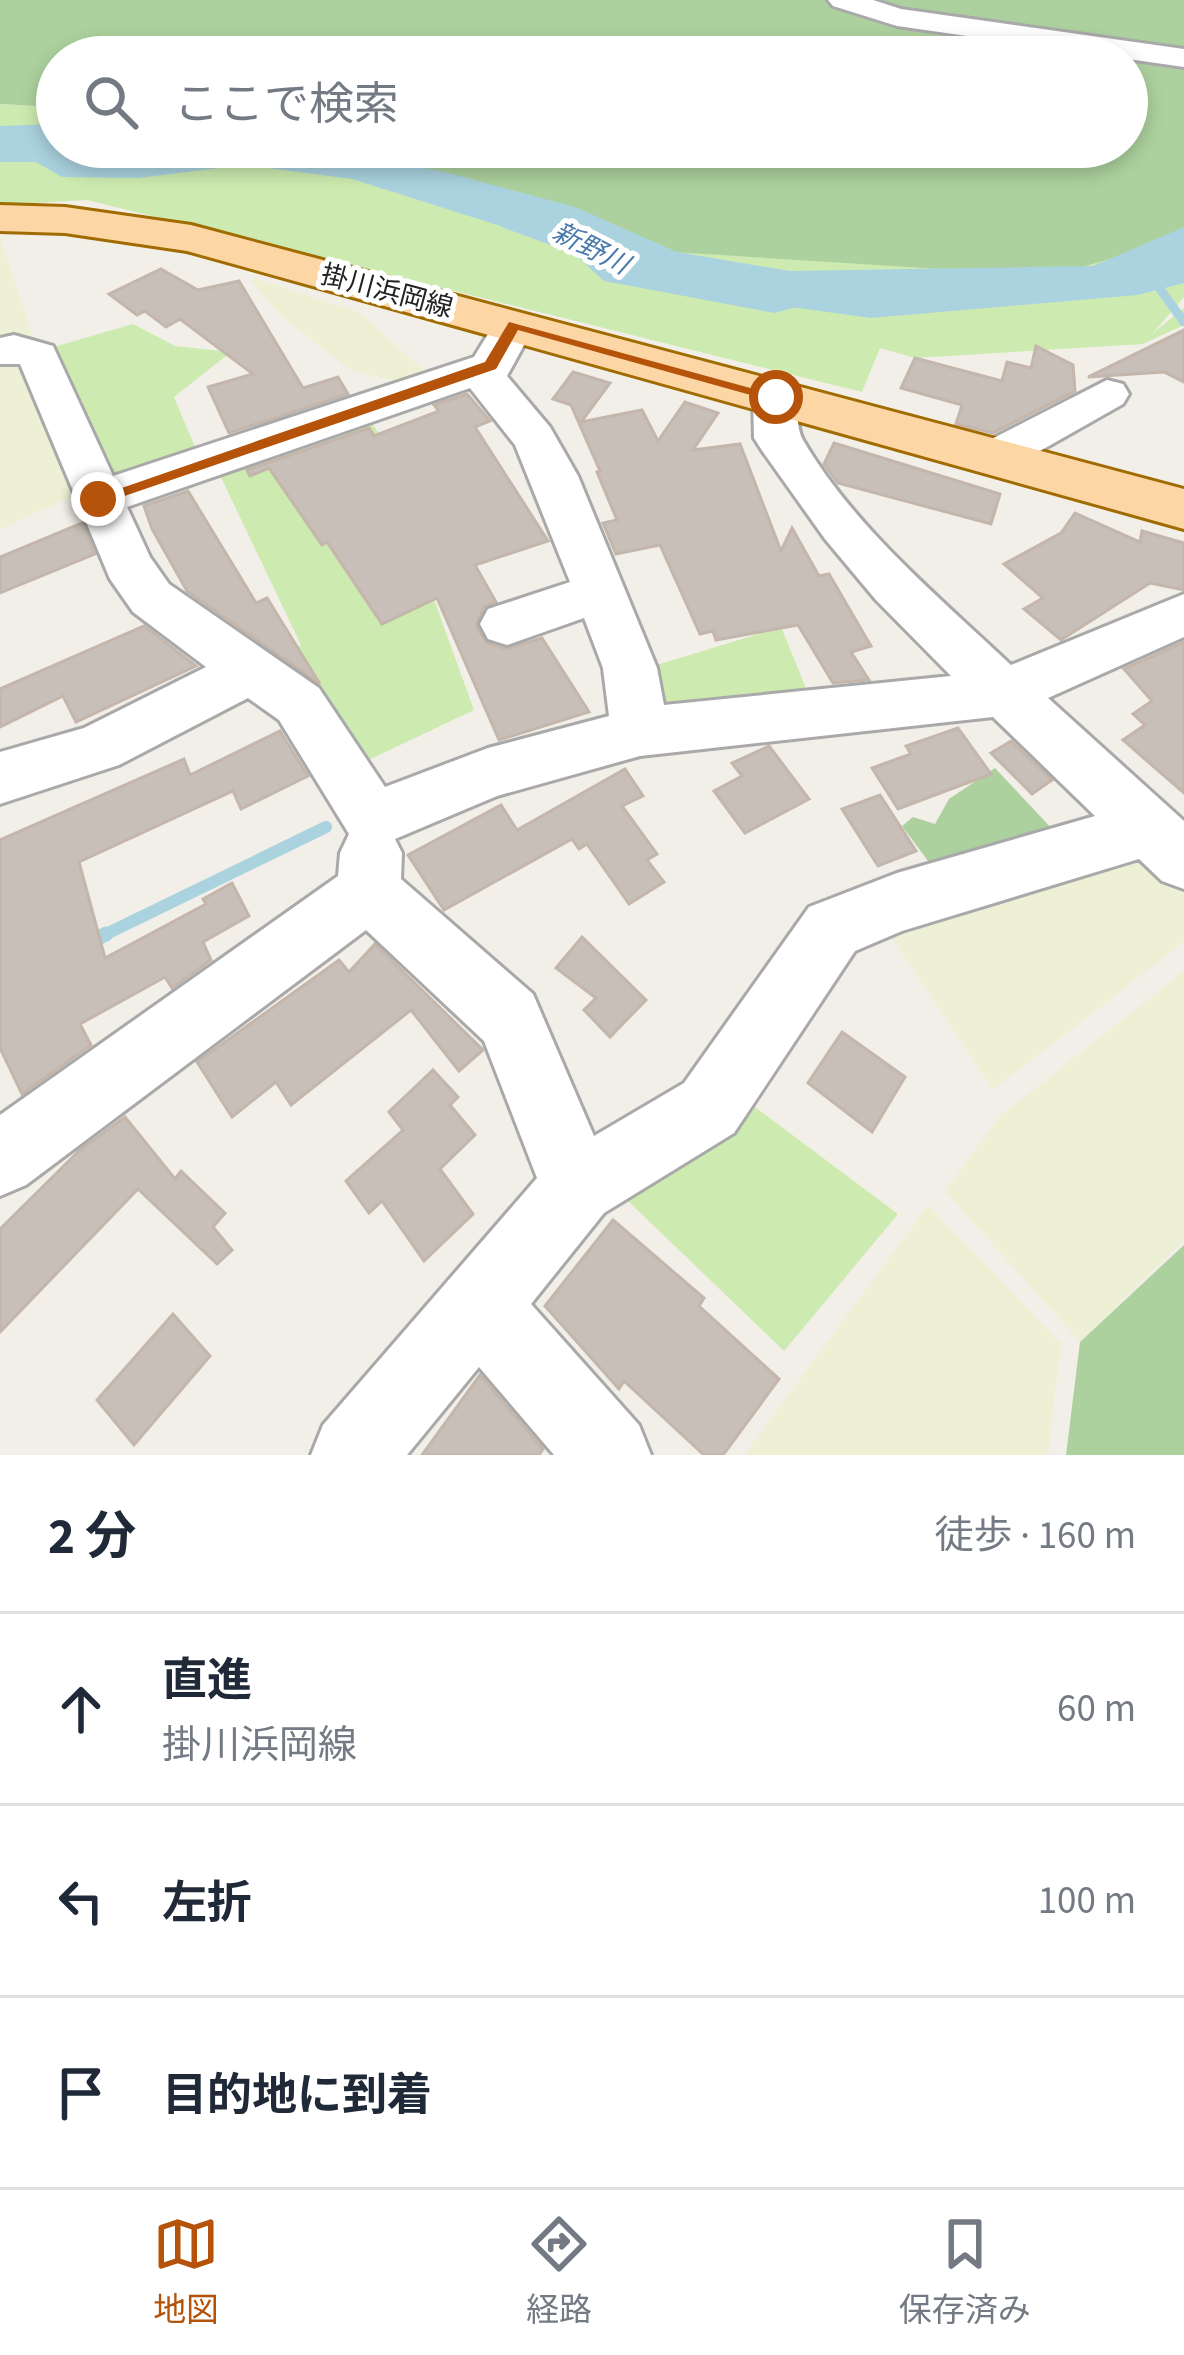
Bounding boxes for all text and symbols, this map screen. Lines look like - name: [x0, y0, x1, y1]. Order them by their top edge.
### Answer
- search box: [36, 36, 1148, 168]
- icon: search: [78, 69, 144, 135]
- text: ここで検索: [174, 73, 399, 137]
- water label: 新野川: [546, 213, 638, 286]
- street label: 掛川浜岡線: [317, 255, 457, 328]
- route start: [749, 370, 803, 424]
- route end: [71, 472, 125, 526]
- text: 2 分: [48, 1501, 136, 1573]
- text: 徒歩 · 160 m: [934, 1508, 1136, 1564]
- text: 直進: [162, 1649, 252, 1713]
- icon: ahead: [48, 1676, 114, 1742]
- text: 60 m: [1057, 1681, 1136, 1737]
- text: 掛川浜岡線: [162, 1718, 357, 1774]
- icon: left: [48, 1868, 114, 1934]
- text: 左折: [162, 1872, 252, 1936]
- text: 100 m: [1038, 1873, 1136, 1929]
- icon: arrive: [48, 2060, 114, 2126]
- text: 目的地に到着: [162, 2064, 432, 2128]
- tab: 地図: [153, 2211, 219, 2334]
- tab: 経路: [526, 2211, 592, 2334]
- tab: 保存済み: [899, 2211, 1031, 2334]

